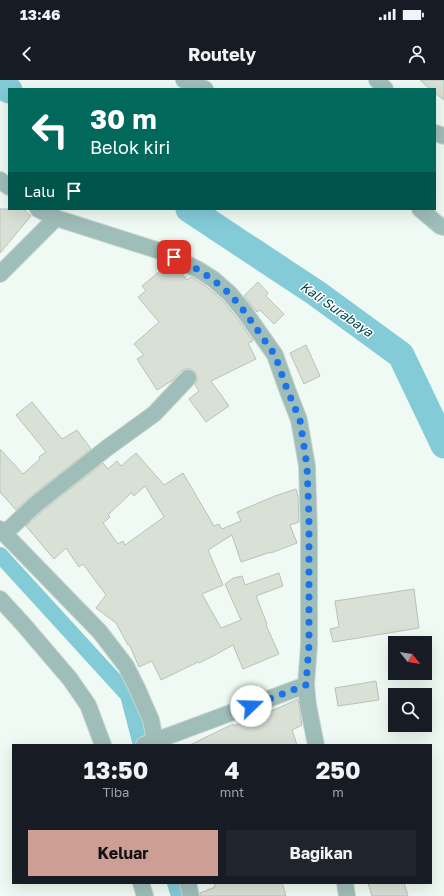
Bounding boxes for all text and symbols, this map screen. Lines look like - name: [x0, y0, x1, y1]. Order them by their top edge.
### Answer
- text: 13:46: [20, 5, 61, 23]
- icon: back: [16, 43, 38, 65]
- text: Routely: [188, 43, 256, 65]
- icon: person: [406, 43, 428, 65]
- text: 30 m: [90, 102, 157, 135]
- icon: left: [24, 104, 76, 156]
- text: Belok kiri: [90, 136, 170, 158]
- icon: arrive: [63, 180, 85, 202]
- text: Lalu: [24, 182, 55, 200]
- pin: [157, 240, 191, 274]
- icon: arrive: [163, 246, 185, 268]
- water label: Kali Surabaya: [298, 278, 377, 340]
- north arrow: [388, 636, 432, 680]
- map controls: [388, 636, 432, 732]
- position arrow: [230, 685, 272, 727]
- button: search: [388, 688, 432, 732]
- text: 13:50: [83, 755, 148, 784]
- text: 4: [224, 755, 239, 784]
- text: 250: [316, 755, 361, 784]
- text: Tiba: [102, 784, 129, 800]
- text: mnt: [220, 784, 244, 800]
- text: m: [332, 784, 344, 800]
- button: Keluar: [28, 830, 218, 876]
- button: Bagikan: [226, 830, 416, 876]

